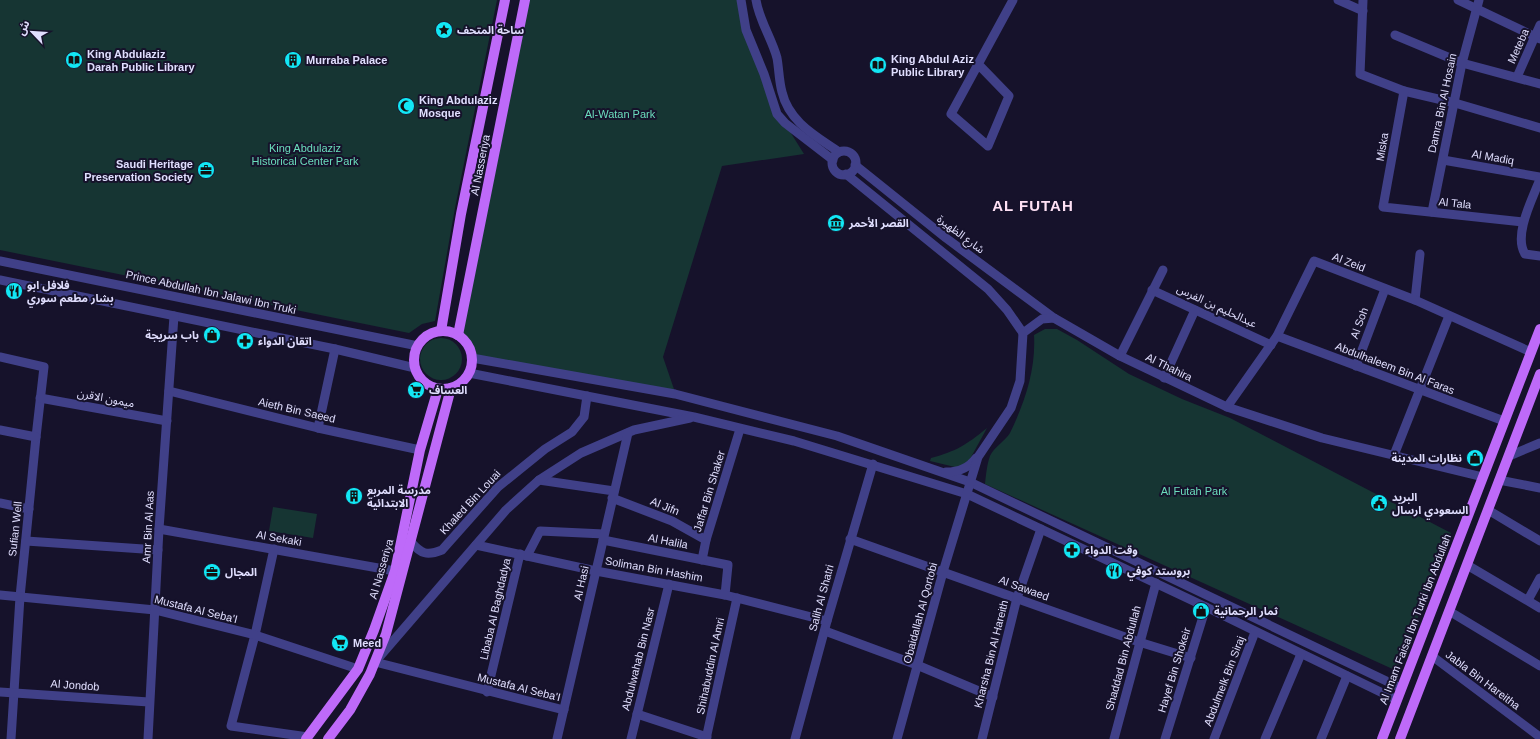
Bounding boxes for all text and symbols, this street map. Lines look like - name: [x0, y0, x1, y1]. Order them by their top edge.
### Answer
- north arrow: [12, 12, 52, 52]
- text: ش: [14, 18, 32, 38]
- place icon: ساحة المتحف: [434, 20, 454, 40]
- place label: ساحة المتحف: [457, 24, 524, 36]
- street label: Meteba: [1505, 26, 1531, 65]
- place label: King Abdulaziz Darah Public Library: [87, 48, 195, 73]
- library icon: King Abdulaziz Darah Public Library: [64, 50, 84, 70]
- building icon: Murraba Palace: [283, 50, 303, 70]
- street label: Damra Bin Al Hosain: [1426, 52, 1458, 154]
- place label: King Abdul Aziz Public Library: [891, 53, 974, 78]
- place label: Murraba Palace: [306, 54, 387, 66]
- library icon: King Abdul Aziz Public Library: [868, 55, 888, 75]
- place label: King Abdulaziz Mosque: [419, 94, 498, 119]
- mosque icon: King Abdulaziz Mosque: [396, 96, 416, 116]
- park label: Al-Watan Park: [585, 108, 656, 120]
- street label: Miska: [1374, 131, 1391, 162]
- street label: Al Nasseriya: [468, 133, 492, 196]
- park label: King Abdulaziz Historical Center Park: [252, 142, 359, 167]
- street label: Al Madiq: [1471, 147, 1515, 167]
- place label: Saudi Heritage Preservation Society: [84, 158, 194, 183]
- office icon: Saudi Heritage Preservation Society: [196, 160, 216, 180]
- street label: Al Tala: [1438, 195, 1473, 211]
- district label: AL FUTAH: [992, 197, 1074, 214]
- street label: شارع الظهيرة: [934, 212, 987, 257]
- museum icon: القصر الأحمر: [826, 213, 846, 233]
- place label: القصر الأحمر: [848, 217, 909, 230]
- street label: Al Zeid: [1331, 250, 1367, 274]
- street label: Prince Abdullah Ibn Jalawi Ibn Truki: [125, 268, 297, 316]
- place label: فلافل ابو بشار مطعم سوري: [27, 279, 114, 308]
- restaurant icon: فلافل ابو بشار مطعم سوري: [4, 281, 24, 301]
- street label: عبدالحليم بن الفرس: [1174, 282, 1259, 333]
- street label: Al Soh: [1348, 306, 1370, 340]
- shop icon: باب سريجة: [202, 325, 222, 345]
- place label: باب سريجة: [145, 329, 199, 342]
- pharmacy icon: اتقان الدواء: [235, 331, 255, 351]
- place label: اتقان الدواء: [258, 335, 312, 348]
- street label: Abdulhaleem Bin Al Faras: [1334, 340, 1457, 396]
- street label: Al Thahira: [1144, 351, 1195, 384]
- supermarket icon: العساف: [406, 380, 426, 400]
- place label: العساف: [429, 384, 467, 396]
- street label: ميمون الاقرن: [76, 387, 136, 410]
- street label: Aieth Bin Saeed: [257, 395, 337, 425]
- shop icon: نظارات المدينة: [1465, 448, 1485, 468]
- street label: Jaffar Bin Shaker: [691, 449, 727, 533]
- place label: نظارات المدينة: [1391, 452, 1462, 465]
- street label: Khaled Bin Louai: [437, 467, 503, 537]
- place label: مدرسة المربع الابتدائية: [367, 484, 431, 510]
- park label: Al Futah Park: [1161, 485, 1228, 497]
- building icon: مدرسة المربع الابتدائية: [344, 486, 364, 506]
- street label: Amr Bin Al Aas: [140, 490, 156, 564]
- place label: البريد السعودي ارسال: [1392, 491, 1468, 520]
- public building icon: البريد السعودي ارسال: [1369, 493, 1389, 513]
- street label: Al Jifn: [649, 495, 681, 517]
- street label: Sufian Well: [6, 501, 24, 557]
- street label: Al Sekaki: [255, 528, 303, 548]
- street label: Al Halila: [647, 531, 690, 551]
- street label: Al Imam Faisal Ibn Turki Ibn Abdullah: [1377, 532, 1453, 706]
- street label: Al Nasseriya: [367, 537, 396, 600]
- pharmacy icon: وقت الدواء: [1062, 540, 1082, 560]
- place label: وقت الدواء: [1085, 544, 1138, 557]
- street label: Soliman Bin Hashim: [604, 554, 704, 584]
- street label: Libaba Al Baghdadya: [477, 556, 513, 661]
- street label: Obaidallah Al Qortobi: [901, 561, 939, 665]
- restaurant icon: بروستد كوفي: [1104, 561, 1124, 581]
- office icon: المجال: [202, 562, 222, 582]
- street label: Salih Al Shatri: [806, 563, 836, 633]
- street label: Al Hasi: [571, 565, 591, 601]
- place label: بروستد كوفي: [1127, 565, 1190, 581]
- place label: المجال: [225, 566, 257, 579]
- street label: Al Sawaed: [997, 573, 1051, 603]
- street label: Mustafa Al Seba'I: [153, 593, 239, 625]
- street label: Kharsha Bin Al Hareith: [972, 599, 1010, 709]
- shop icon: ثمار الرحمانية: [1191, 601, 1211, 621]
- street label: Shaddad Bin Abdullah: [1103, 604, 1143, 712]
- place label: ثمار الرحمانية: [1214, 605, 1279, 618]
- street label: Abdulwahab Bin Nasr: [619, 606, 657, 712]
- street label: Shihabuddin Al Amri: [694, 617, 726, 715]
- street label: Hayef Bin Shokeir: [1155, 626, 1193, 714]
- supermarket icon: Meed: [330, 633, 350, 653]
- street label: Abdulmelk Bin Siraj: [1201, 634, 1247, 728]
- place label: Meed: [353, 637, 381, 649]
- street label: Jabla Bin Hareitha: [1443, 648, 1523, 712]
- street label: Mustafa Al Seba'I: [476, 671, 562, 703]
- street label: Al Jondob: [50, 677, 100, 693]

